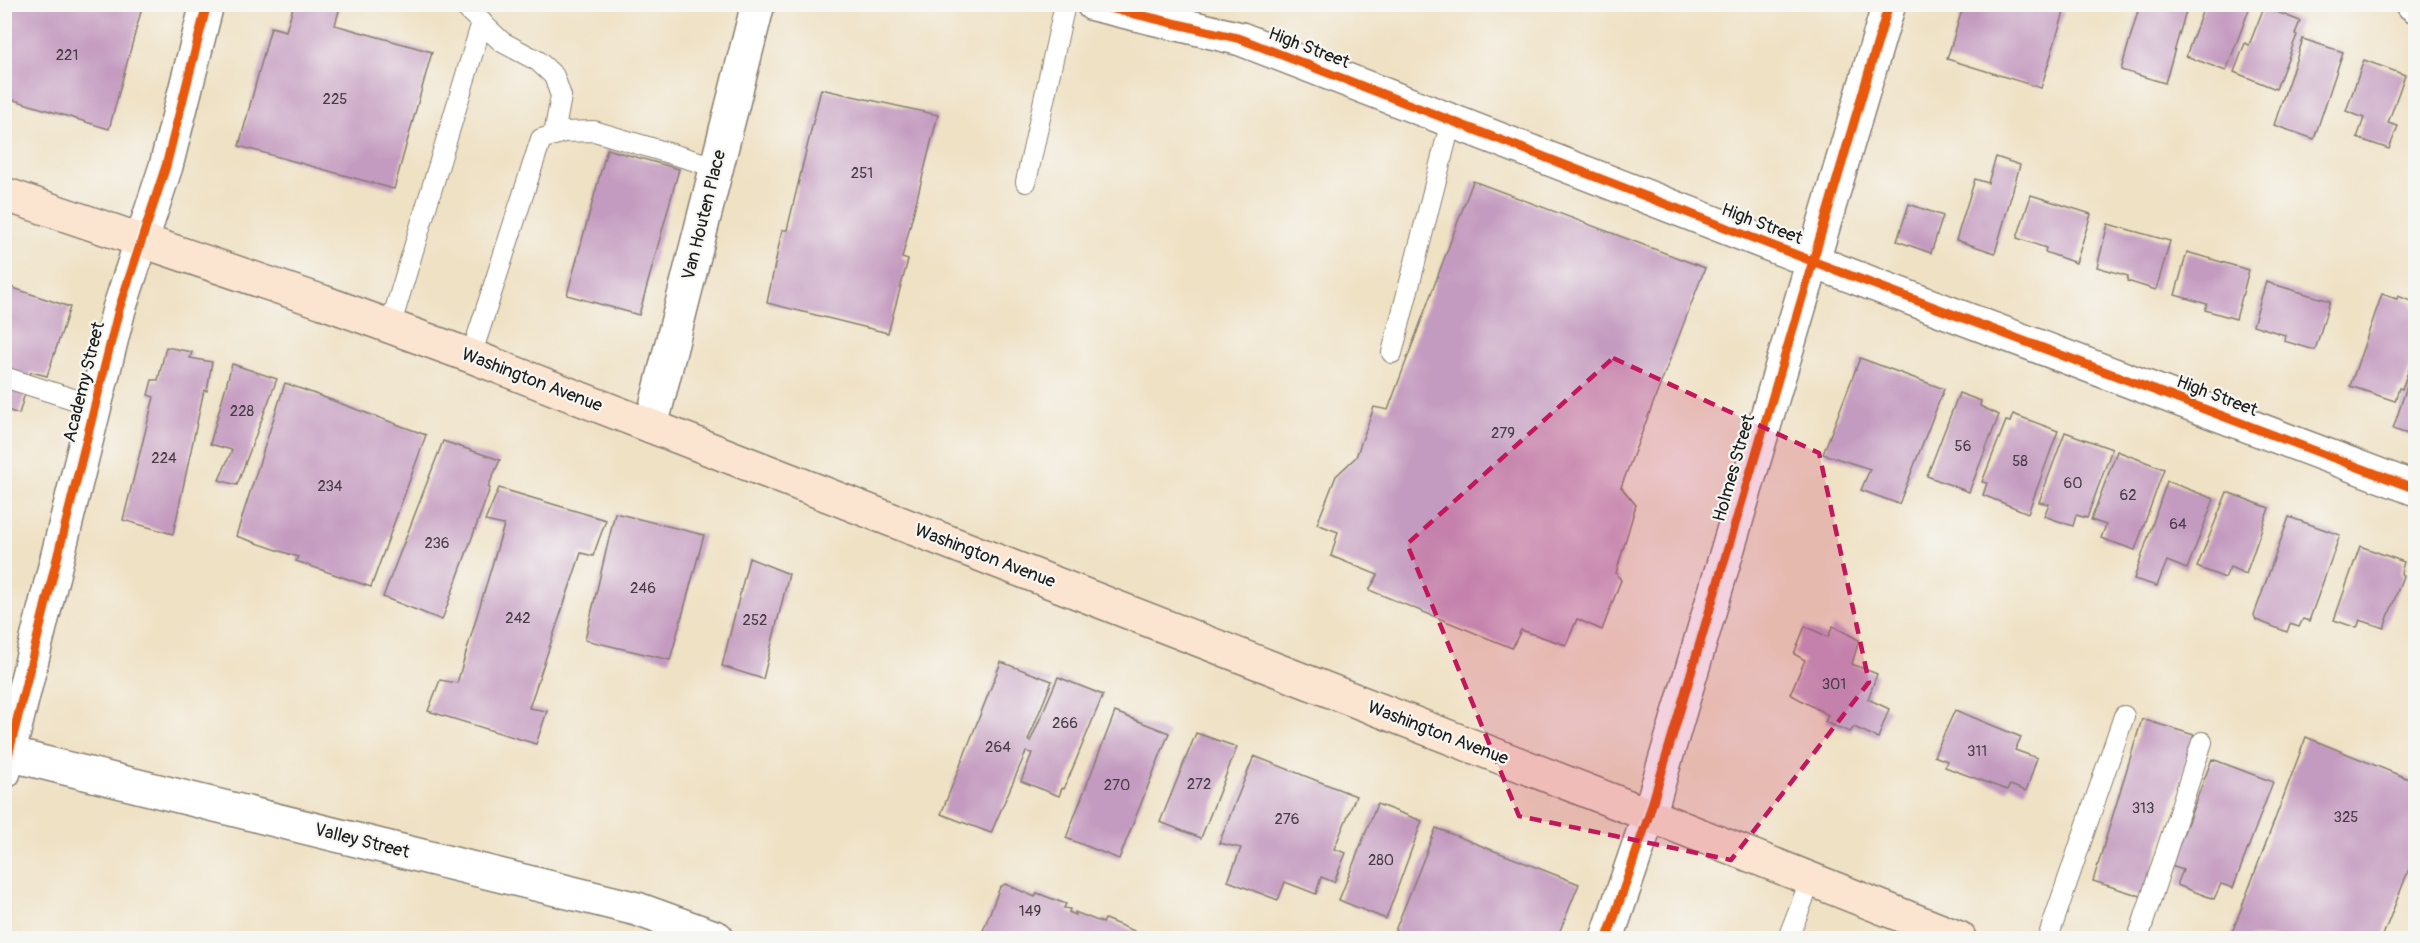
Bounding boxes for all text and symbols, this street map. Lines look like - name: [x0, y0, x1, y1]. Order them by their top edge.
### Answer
- street label: High Street: [1265, 22, 1353, 74]
- house number: 221: [56, 46, 78, 65]
- house number: 225: [323, 90, 347, 109]
- street label: Van Houten Place: [677, 147, 731, 282]
- house number: 251: [851, 164, 873, 183]
- street label: High Street: [1718, 198, 1806, 250]
- street label: Academy Street: [58, 319, 110, 445]
- street label: Washington Avenue: [458, 343, 606, 417]
- street label: High Street: [2173, 370, 2261, 422]
- house number: 228: [230, 402, 255, 421]
- street label: Holmes Street: [1708, 411, 1761, 525]
- house number: 279: [1491, 424, 1515, 443]
- house number: 56: [1955, 437, 1971, 456]
- house number: 224: [151, 449, 177, 468]
- house number: 58: [2012, 452, 2028, 471]
- house number: 60: [2064, 474, 2082, 493]
- house number: 234: [317, 477, 343, 496]
- house number: 62: [2119, 486, 2137, 505]
- house number: 64: [2169, 515, 2187, 534]
- street label: Washington Avenue: [911, 519, 1059, 593]
- house number: 236: [424, 534, 450, 553]
- house number: 246: [630, 579, 656, 598]
- house number: 242: [505, 609, 531, 628]
- house number: 252: [743, 611, 767, 630]
- house number: 301: [1822, 675, 1846, 694]
- street label: Washington Avenue: [1364, 696, 1512, 770]
- house number: 266: [1052, 714, 1078, 733]
- house number: 264: [985, 738, 1011, 757]
- house number: 311: [1967, 742, 1987, 761]
- house number: 272: [1187, 775, 1211, 794]
- house number: 270: [1104, 776, 1130, 795]
- house number: 313: [2132, 799, 2154, 818]
- house number: 325: [2334, 808, 2358, 827]
- house number: 276: [1274, 810, 1300, 829]
- street label: Valley Street: [312, 818, 413, 864]
- house number: 280: [1368, 851, 1394, 870]
- house number: 149: [1019, 902, 1041, 921]

